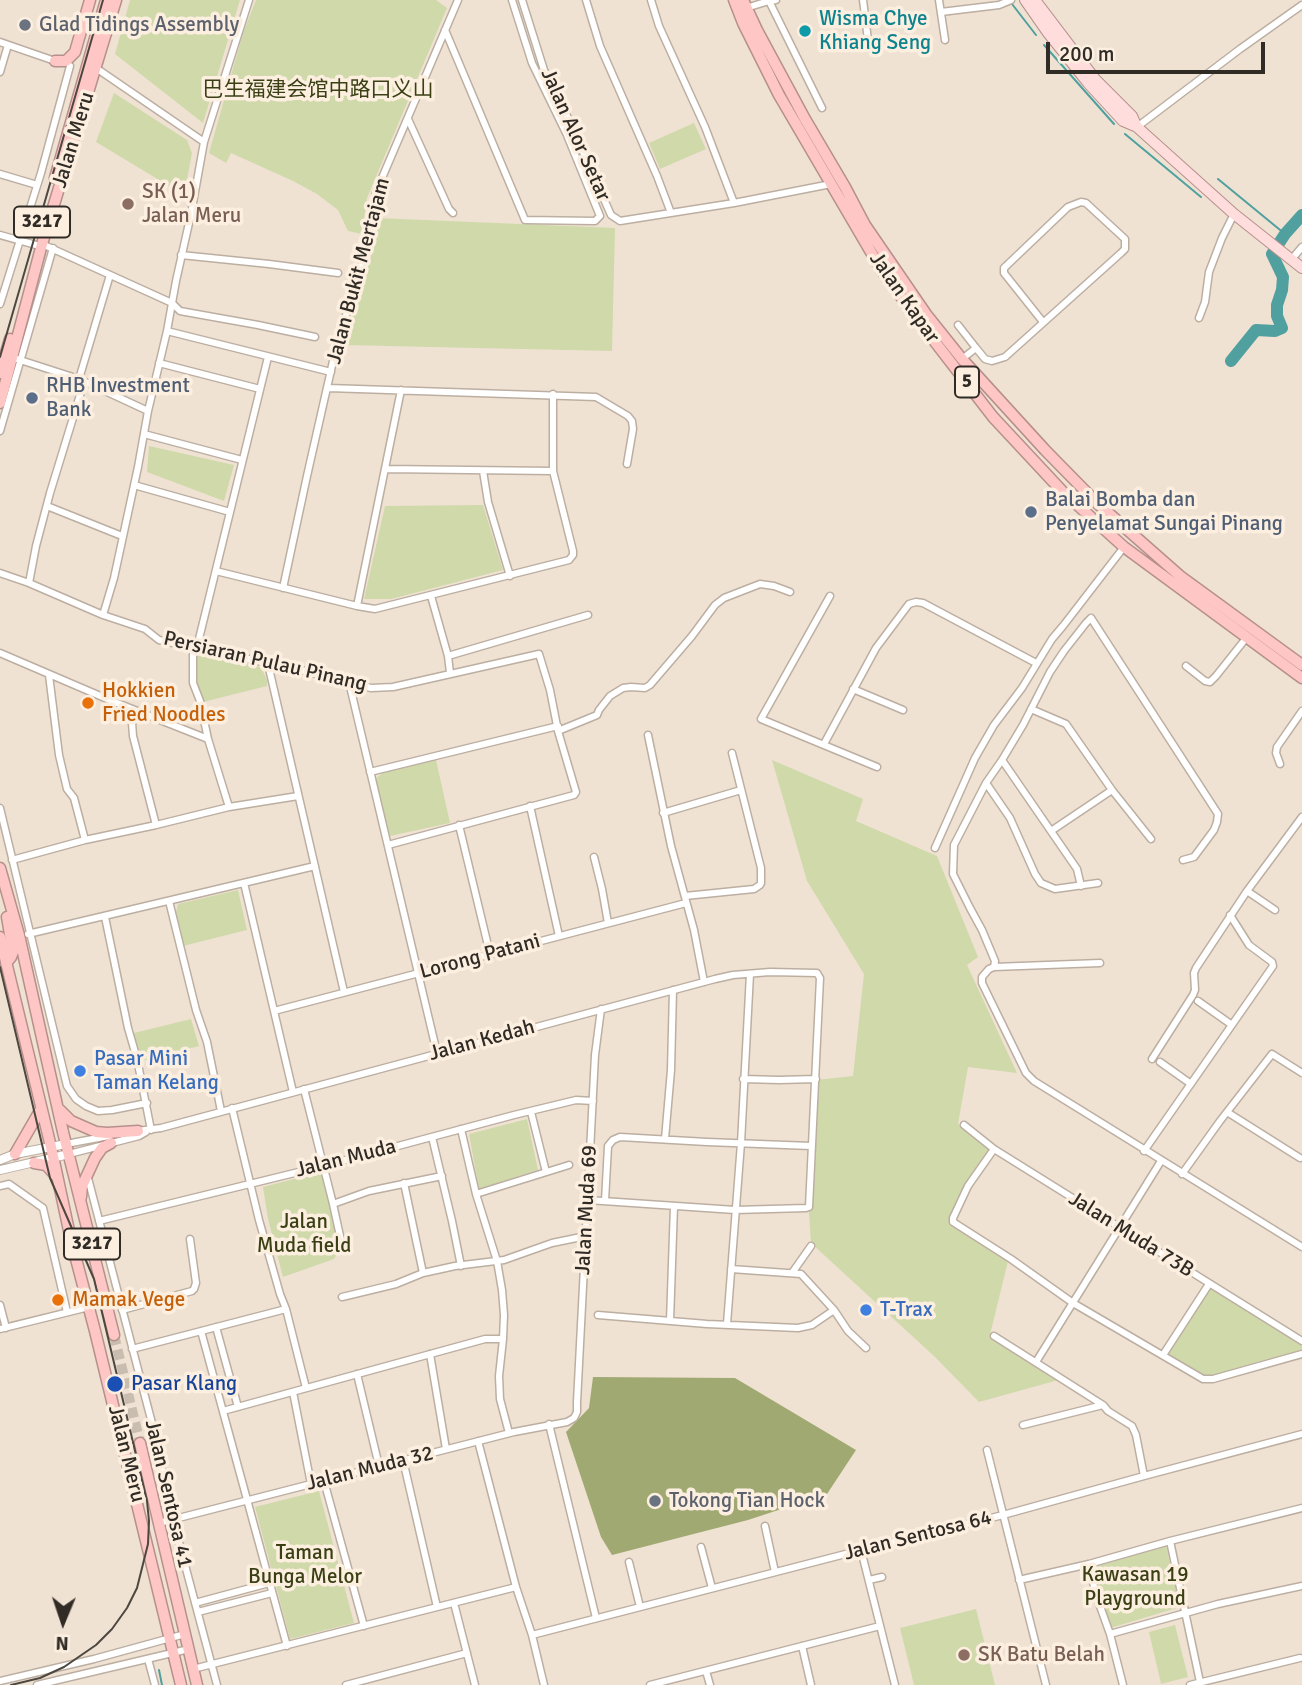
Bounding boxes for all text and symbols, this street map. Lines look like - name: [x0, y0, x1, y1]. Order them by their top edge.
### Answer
- place label: Wisma Chye Khiang Seng: [819, 6, 931, 56]
- place label: Glad Tidings Assembly: [39, 12, 239, 38]
- marker: Glad Tidings Assembly: [17, 17, 33, 33]
- marker: Wisma Chye Khiang Seng: [797, 23, 813, 39]
- scale bar: [1050, 28, 1269, 72]
- text: 200 m: [1059, 41, 1114, 67]
- street label: Jalan Alor Setar: [535, 65, 615, 205]
- park label: 巴生福建会馆中路口义山: [203, 77, 433, 103]
- street label: Jalan Meru: [47, 89, 101, 191]
- street label: Jalan Bukit Mertajam: [322, 175, 396, 367]
- place label: SK (1) Jalan Meru: [142, 179, 241, 229]
- marker: SK (1) Jalan Meru: [120, 196, 136, 212]
- road number: 3217: [14, 206, 70, 238]
- street label: Jalan Kapar: [864, 248, 944, 348]
- road number: 5: [955, 366, 979, 398]
- place label: RHB Investment Bank: [46, 373, 190, 423]
- marker: RHB Investment Bank: [24, 390, 40, 406]
- place label: Balai Bomba dan Penyelamat Sungai Pinang: [1045, 487, 1283, 537]
- marker: Balai Bomba dan Penyelamat Sungai Pinang: [1023, 504, 1039, 520]
- street label: Persiaran Pulau Pinang: [161, 626, 369, 698]
- place label: Hokkien Fried Noodles: [102, 678, 225, 728]
- marker: Hokkien Fried Noodles: [80, 695, 96, 711]
- street label: Lorong Patani: [417, 929, 543, 985]
- street label: Jalan Kedah: [426, 1015, 538, 1067]
- place label: Pasar Mini Taman Kelang: [94, 1046, 219, 1096]
- marker: Pasar Mini Taman Kelang: [72, 1063, 88, 1079]
- street label: Jalan Muda: [293, 1134, 399, 1184]
- street label: Jalan Muda 69: [571, 1144, 603, 1276]
- street label: Jalan Muda 73B: [1064, 1187, 1198, 1283]
- park label: Jalan Muda field: [257, 1209, 351, 1259]
- road number: 3217: [64, 1228, 120, 1260]
- place label: Mamak Vege: [72, 1287, 185, 1313]
- marker: Mamak Vege: [50, 1292, 66, 1308]
- place label: T-Trax: [880, 1297, 933, 1323]
- marker: T-Trax: [858, 1302, 874, 1318]
- place label: Pasar Klang: [131, 1371, 237, 1397]
- marker: Pasar Klang: [105, 1374, 125, 1394]
- street label: Jalan Meru: [102, 1403, 150, 1505]
- street label: Jalan Sentosa 41: [139, 1417, 197, 1571]
- street label: Jalan Muda 32: [304, 1441, 436, 1497]
- place label: Tokong Tian Hock: [669, 1488, 825, 1514]
- marker: Tokong Tian Hock: [647, 1493, 663, 1509]
- street label: Jalan Sentosa 64: [842, 1505, 994, 1567]
- park label: Taman Bunga Melor: [248, 1540, 362, 1590]
- park label: Kawasan 19 Playground: [1081, 1562, 1189, 1612]
- north arrow: [28, 1587, 98, 1657]
- text: N: [55, 1631, 69, 1655]
- place label: SK Batu Belah: [978, 1642, 1105, 1668]
- marker: SK Batu Belah: [956, 1647, 972, 1663]

